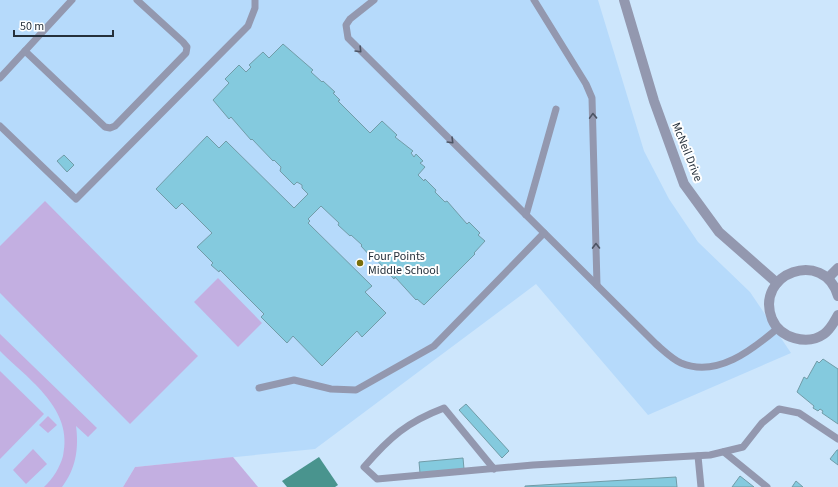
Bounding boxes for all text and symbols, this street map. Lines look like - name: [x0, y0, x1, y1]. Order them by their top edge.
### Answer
- scale bar: [14, 12, 113, 38]
- text: 50 m: [20, 18, 44, 35]
- one-way arrow: [354, 45, 362, 53]
- one-way arrow: [589, 113, 597, 119]
- street label: McNeil Drive: [667, 120, 707, 184]
- one-way arrow: [446, 136, 454, 144]
- one-way arrow: [592, 243, 600, 249]
- place label: Four Points Middle School: [368, 248, 439, 279]
- marker: Four Points Middle School: [355, 258, 365, 268]

